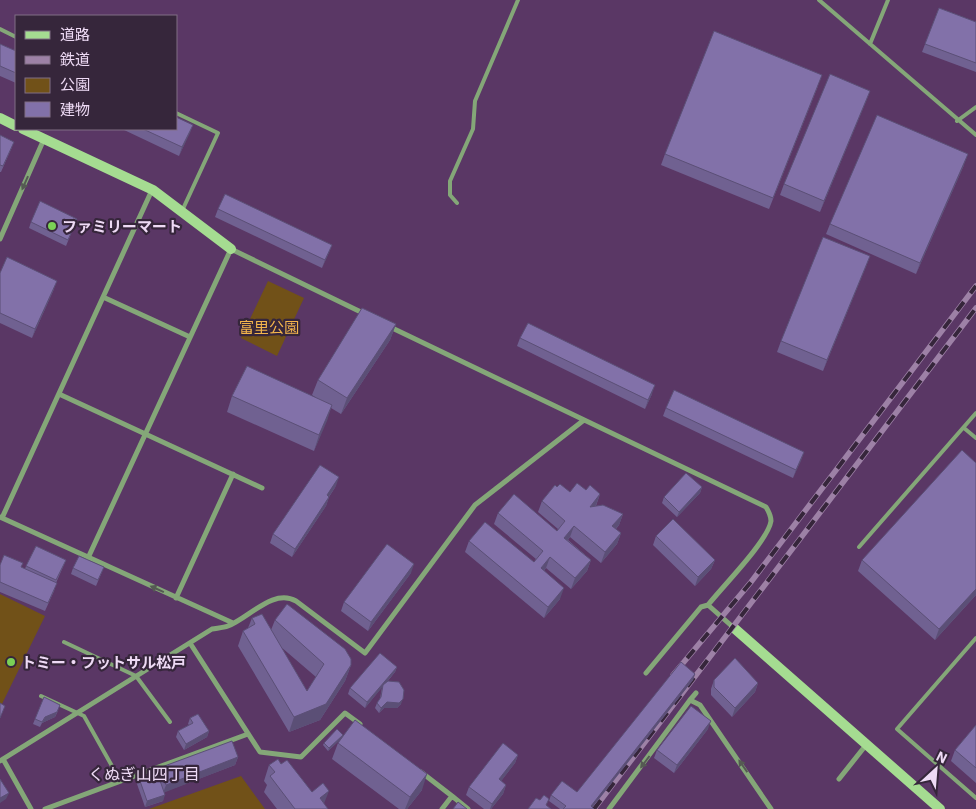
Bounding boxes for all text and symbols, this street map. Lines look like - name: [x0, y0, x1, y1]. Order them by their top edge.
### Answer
- legend: [15, 15, 178, 130]
- text: 道路: [60, 25, 90, 44]
- text: 鉄道: [60, 50, 90, 69]
- text: 公園: [60, 75, 90, 94]
- text: 建物: [60, 100, 90, 119]
- one-way arrow: [21, 176, 29, 190]
- place label: ファミリーマート: [62, 217, 182, 236]
- marker: ファミリーマート: [46, 220, 58, 232]
- park label: 富里公園: [239, 318, 299, 337]
- one-way arrow: [150, 585, 164, 593]
- place label: トミー・フットサル松戸: [21, 653, 186, 672]
- marker: トミー・フットサル松戸: [5, 656, 17, 668]
- north arrow: [911, 744, 961, 794]
- text: N: [933, 747, 950, 768]
- one-way arrow: [639, 755, 650, 768]
- one-way arrow: [738, 759, 748, 773]
- district label: くぬぎ山四丁目: [88, 764, 200, 784]

